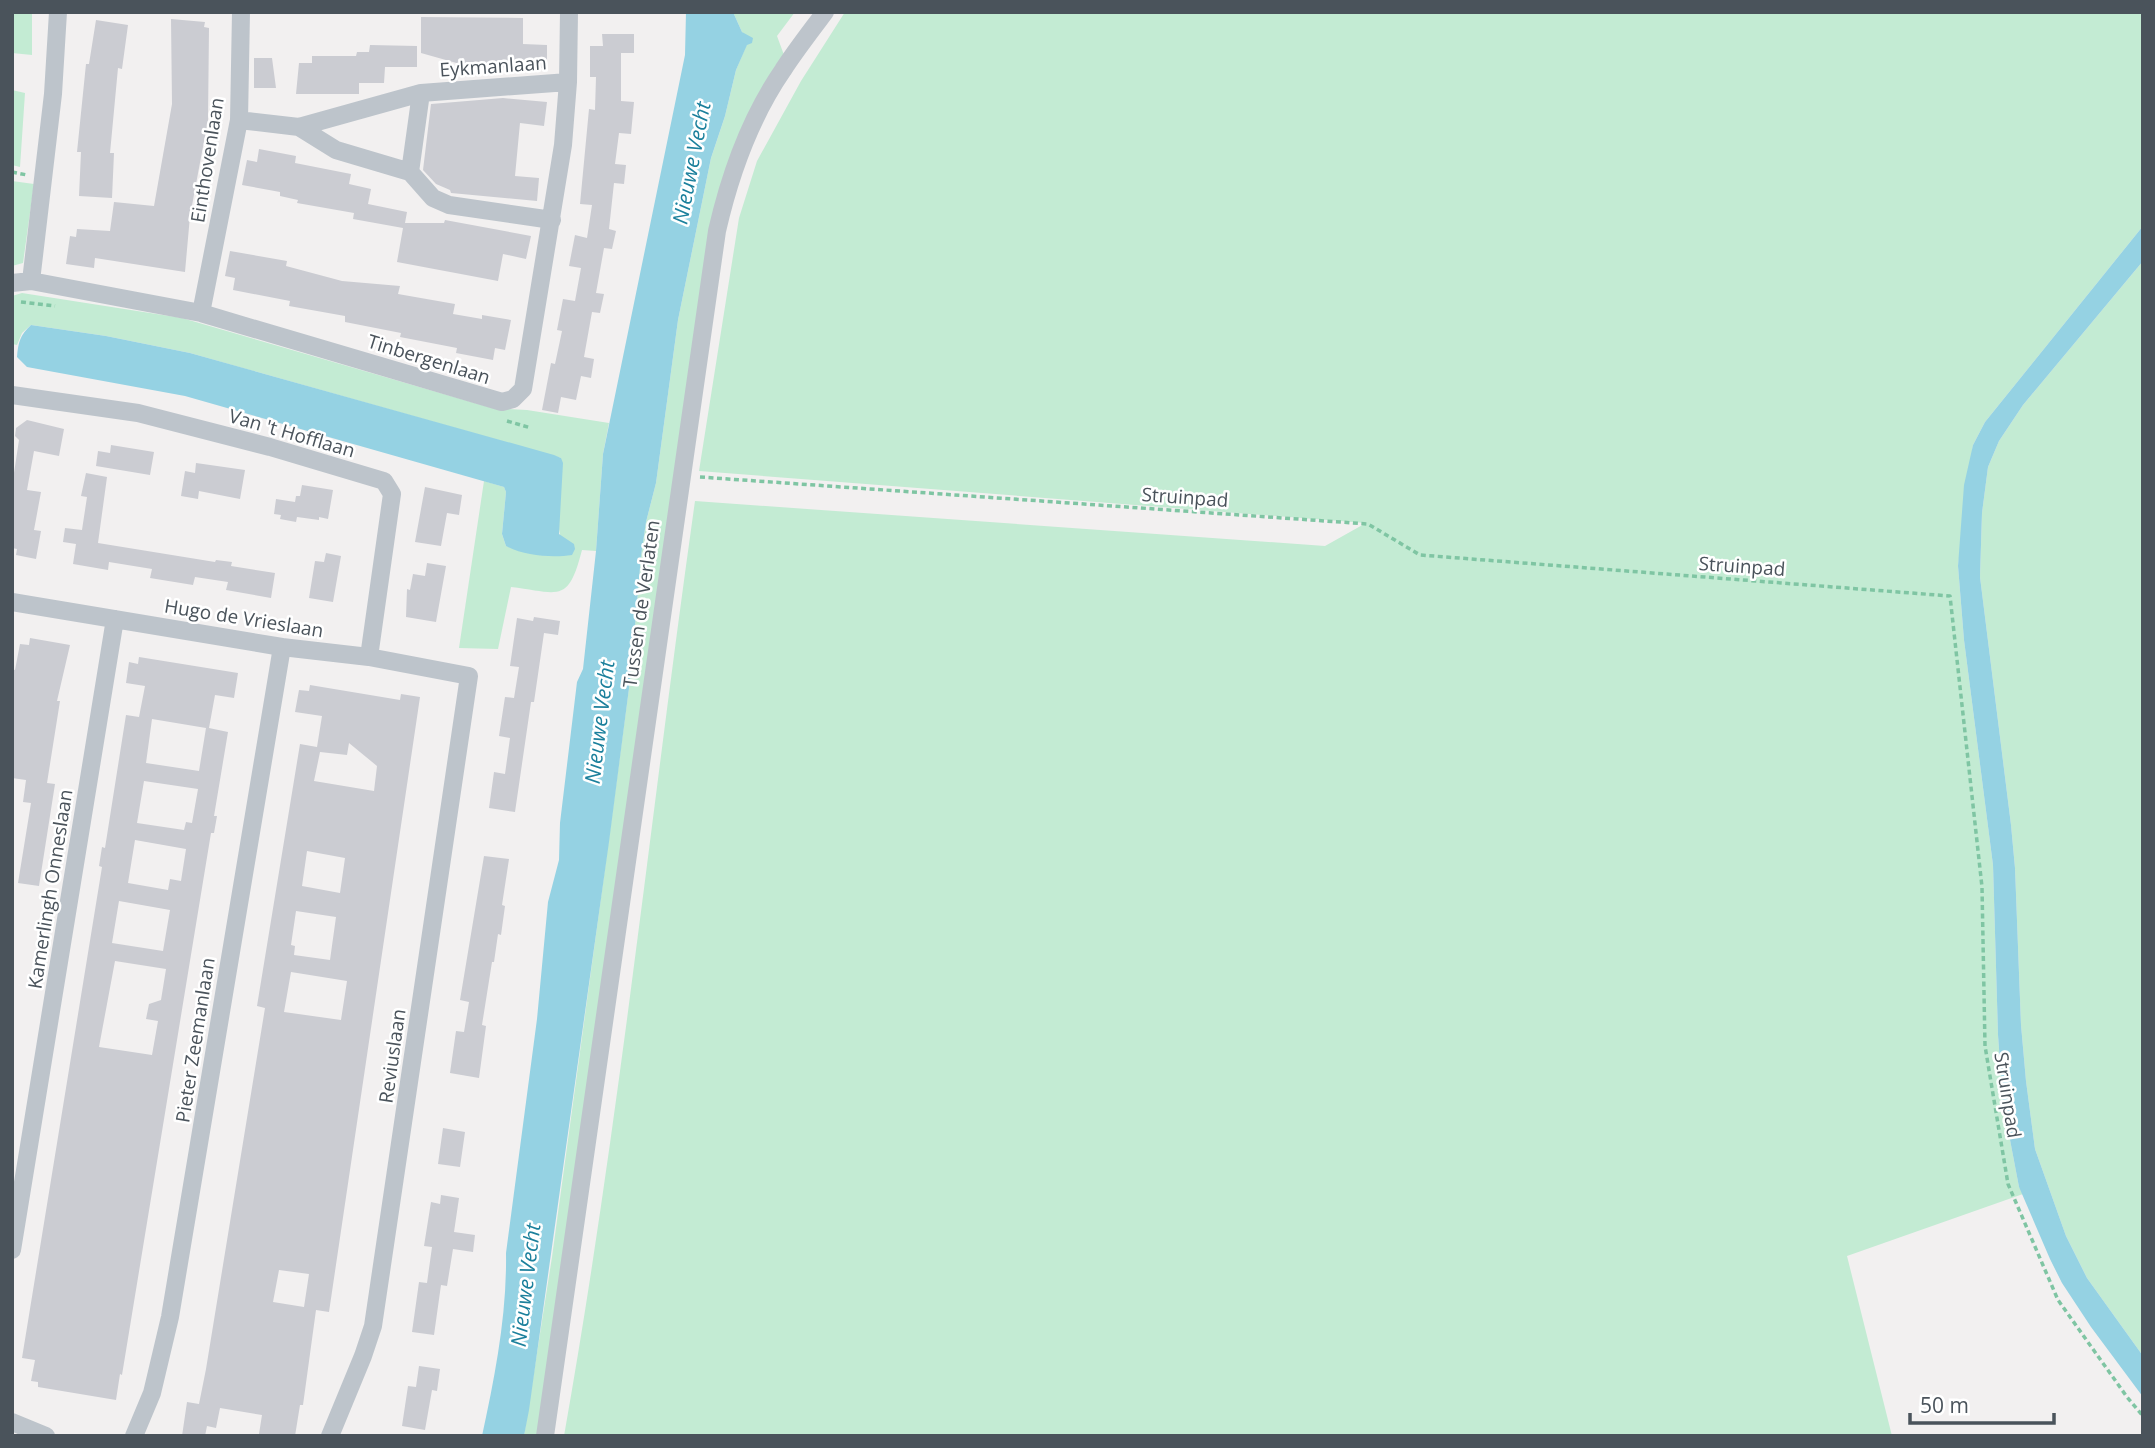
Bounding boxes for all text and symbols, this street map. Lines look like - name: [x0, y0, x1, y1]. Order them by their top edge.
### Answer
- street label: Eykmanlaan: [439, 49, 547, 83]
- street label: Einthovenlaan: [184, 96, 230, 224]
- water label: Nieuwe Vecht: [665, 98, 717, 226]
- street label: Tinbergenlaan: [364, 328, 494, 390]
- street label: Van 't Hofflaan: [226, 403, 358, 463]
- street label: Struinpad: [1141, 481, 1229, 513]
- street label: Tussen de Verlaten: [616, 519, 666, 689]
- street label: Struinpad: [1698, 550, 1786, 582]
- street label: Hugo de Vrieslaan: [163, 593, 325, 643]
- water label: Nieuwe Vecht: [578, 658, 621, 785]
- street label: Kamerlingh Onneslaan: [21, 787, 79, 991]
- street label: Pieter Zeemanlaan: [169, 956, 221, 1124]
- street label: Reviuslaan: [373, 1007, 411, 1105]
- street label: Struinpad: [1988, 1050, 2028, 1140]
- water label: Nieuwe Vecht: [504, 1221, 547, 1348]
- scale bar: [1910, 1382, 2054, 1426]
- text: 50 m: [1920, 1391, 1969, 1419]

